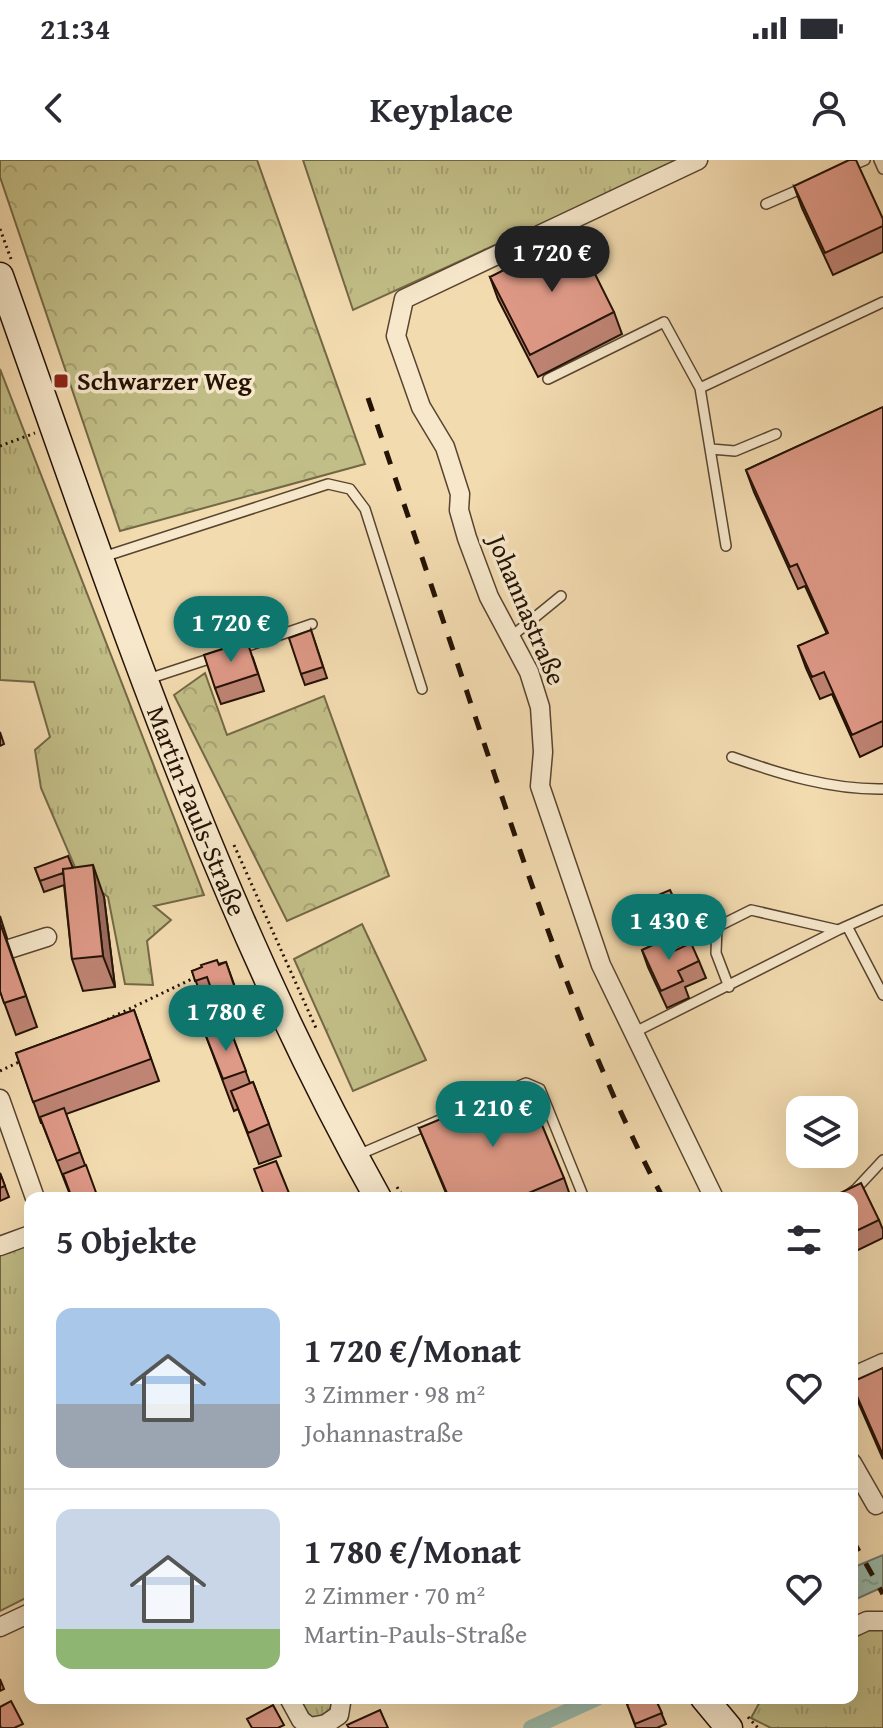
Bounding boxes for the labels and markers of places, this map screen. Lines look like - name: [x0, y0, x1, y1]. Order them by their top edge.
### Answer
- pin: 1 720 €: [478, 226, 626, 294]
- place label: Schwarzer Weg: [77, 361, 252, 400]
- marker: Schwarzer Weg: [52, 372, 70, 390]
- pin: 1 720 €: [157, 596, 305, 664]
- pin: 1 430 €: [595, 894, 743, 962]
- pin: 1 780 €: [152, 985, 300, 1053]
- pin: 1 210 €: [419, 1081, 567, 1149]

